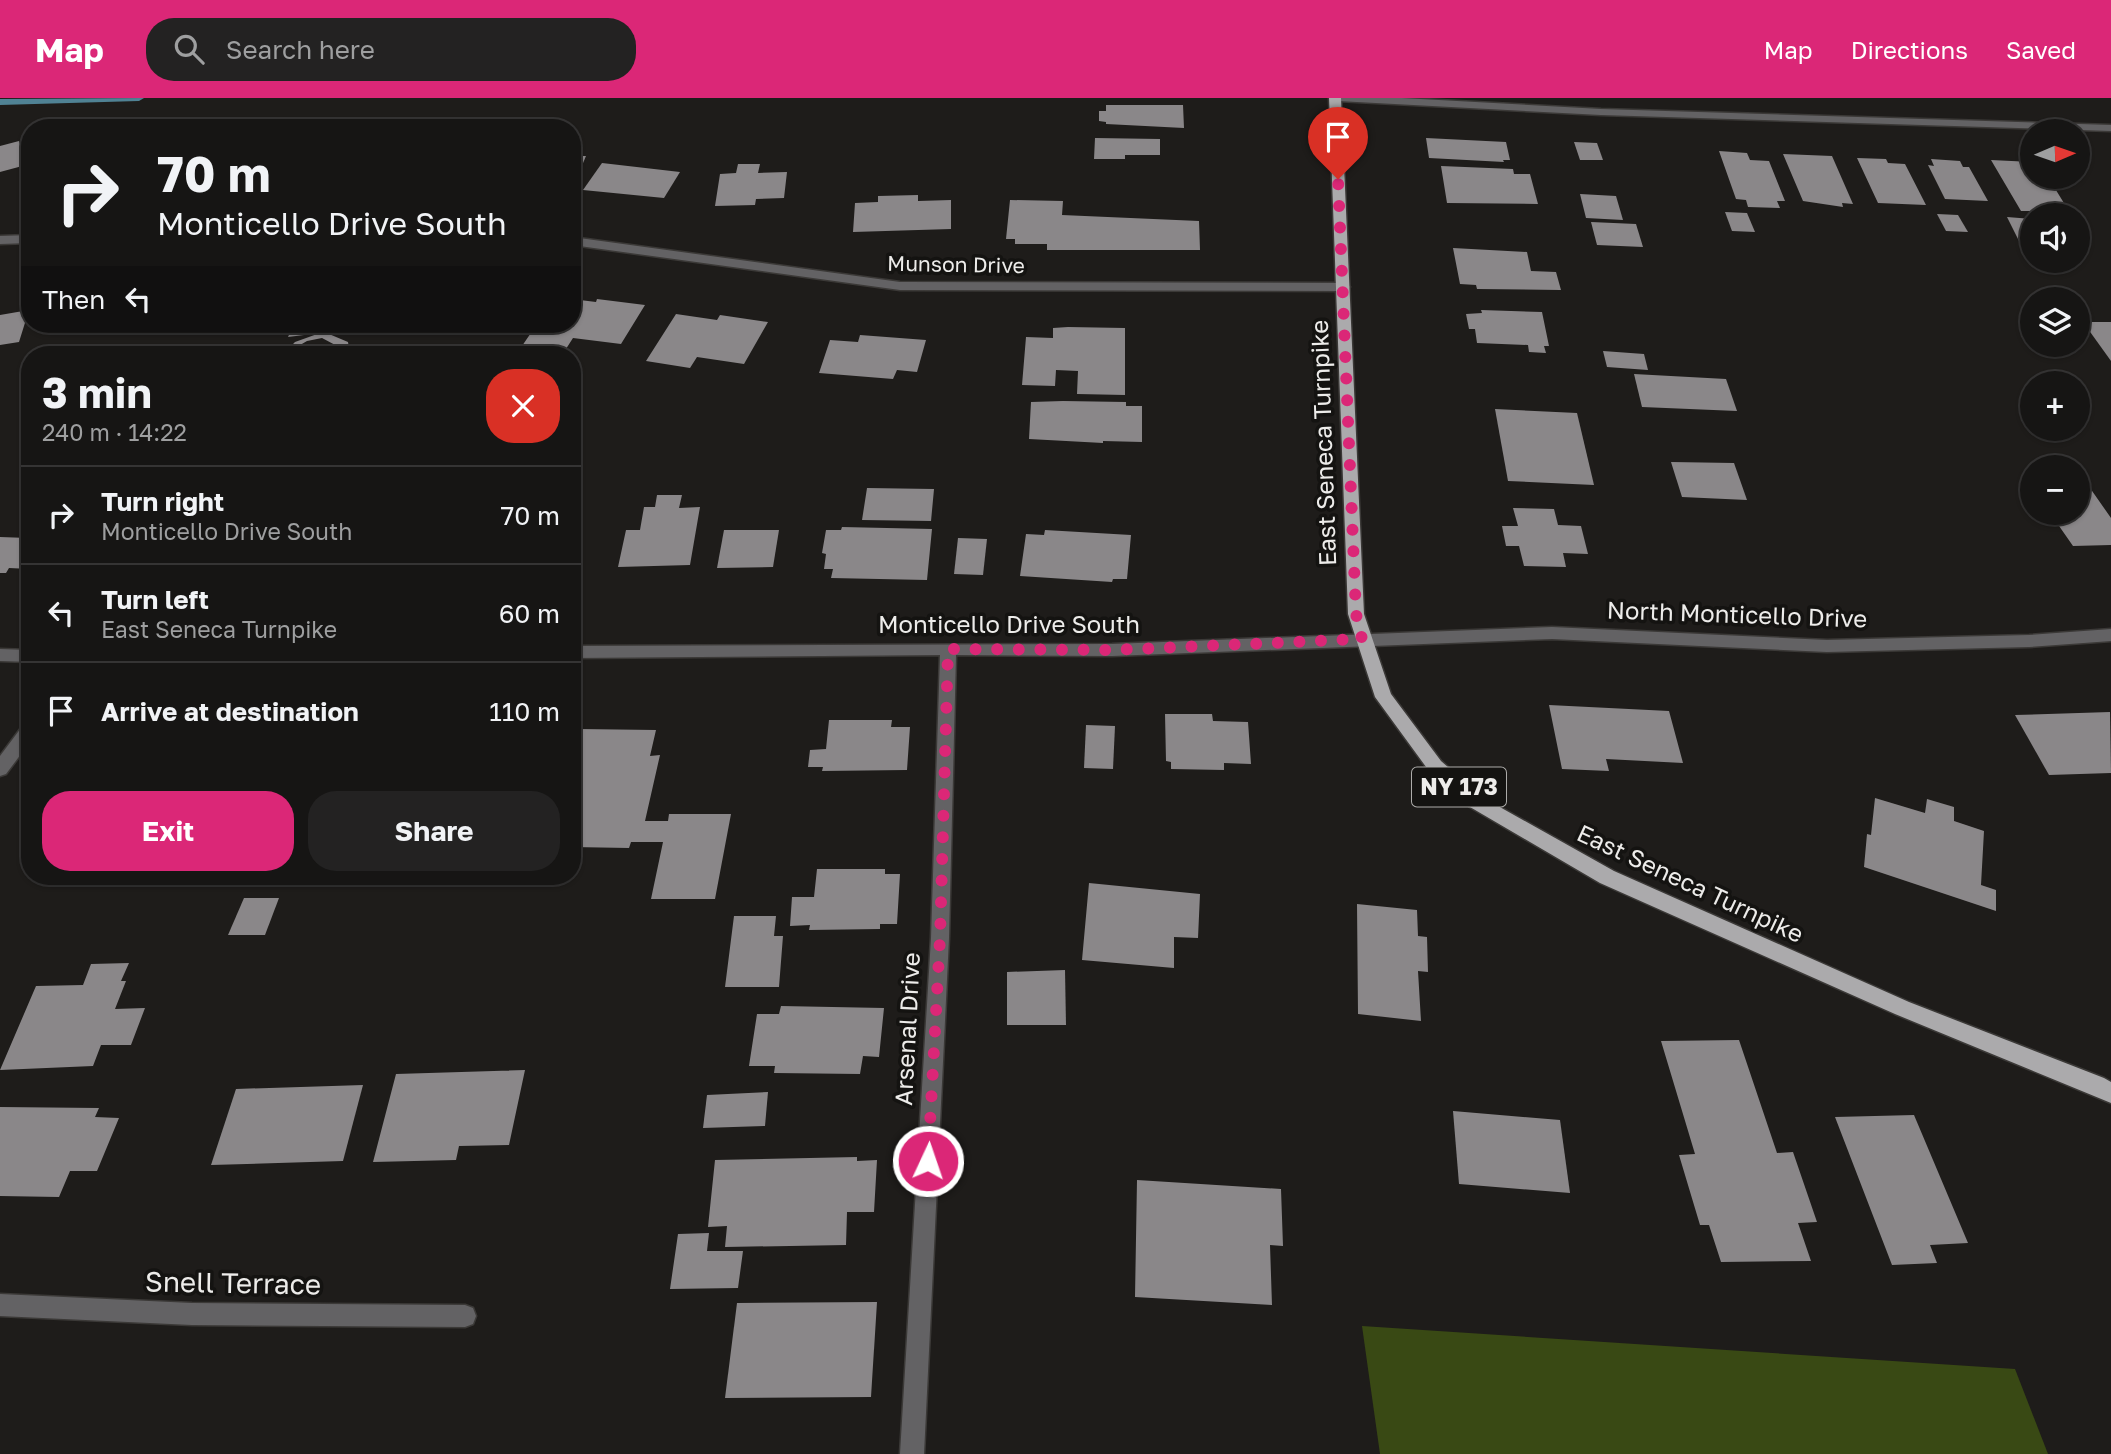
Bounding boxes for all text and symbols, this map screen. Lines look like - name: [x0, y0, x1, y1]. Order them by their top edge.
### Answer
- search box: [146, 18, 636, 81]
- text: Map: [35, 30, 104, 69]
- icon: search: [170, 30, 208, 68]
- text: Search here: [226, 34, 375, 65]
- text: Map: [1764, 35, 1813, 64]
- text: Directions: [1851, 35, 1968, 64]
- text: Saved: [2006, 35, 2076, 64]
- pin: [1308, 107, 1368, 179]
- icon: arrive: [1319, 118, 1357, 156]
- north arrow: [2020, 119, 2090, 189]
- map controls: [2020, 119, 2090, 525]
- text: 70 m: [157, 144, 271, 203]
- icon: right: [42, 147, 133, 238]
- button: sound: [2020, 203, 2090, 273]
- text: Monticello Drive South: [157, 204, 507, 242]
- street label: Munson Drive: [887, 250, 1025, 278]
- icon: left: [119, 280, 157, 318]
- text: Then: [42, 284, 105, 315]
- button: layers: [2020, 287, 2090, 357]
- street label: East Seneca Turnpike: [1304, 319, 1341, 567]
- text: 3 min: [42, 367, 152, 417]
- button: close: [486, 369, 560, 443]
- button: +: [2020, 371, 2090, 441]
- text: 240 m · 14:22: [42, 418, 187, 446]
- button: −: [2020, 455, 2090, 525]
- text: Turn right: [101, 486, 224, 517]
- icon: right: [42, 496, 80, 534]
- text: 70 m: [501, 500, 560, 531]
- text: Monticello Drive South: [101, 517, 352, 545]
- text: Turn left: [101, 584, 209, 615]
- icon: left: [42, 594, 80, 632]
- street label: North Monticello Drive: [1606, 594, 1868, 633]
- text: 60 m: [499, 598, 560, 629]
- street label: Monticello Drive South: [878, 609, 1140, 638]
- text: East Seneca Turnpike: [101, 615, 337, 643]
- icon: arrive: [42, 692, 80, 730]
- text: Arrive at destination: [101, 696, 359, 727]
- text: 110 m: [489, 696, 560, 727]
- road number: NY 173: [1412, 768, 1506, 806]
- button: Exit: [42, 791, 294, 871]
- button: Share: [308, 791, 560, 871]
- street label: East Seneca Turnpike: [1573, 817, 1808, 948]
- street label: Arsenal Drive: [888, 951, 925, 1106]
- position arrow: [891, 1124, 965, 1198]
- street label: Snell Terrace: [145, 1264, 321, 1301]

